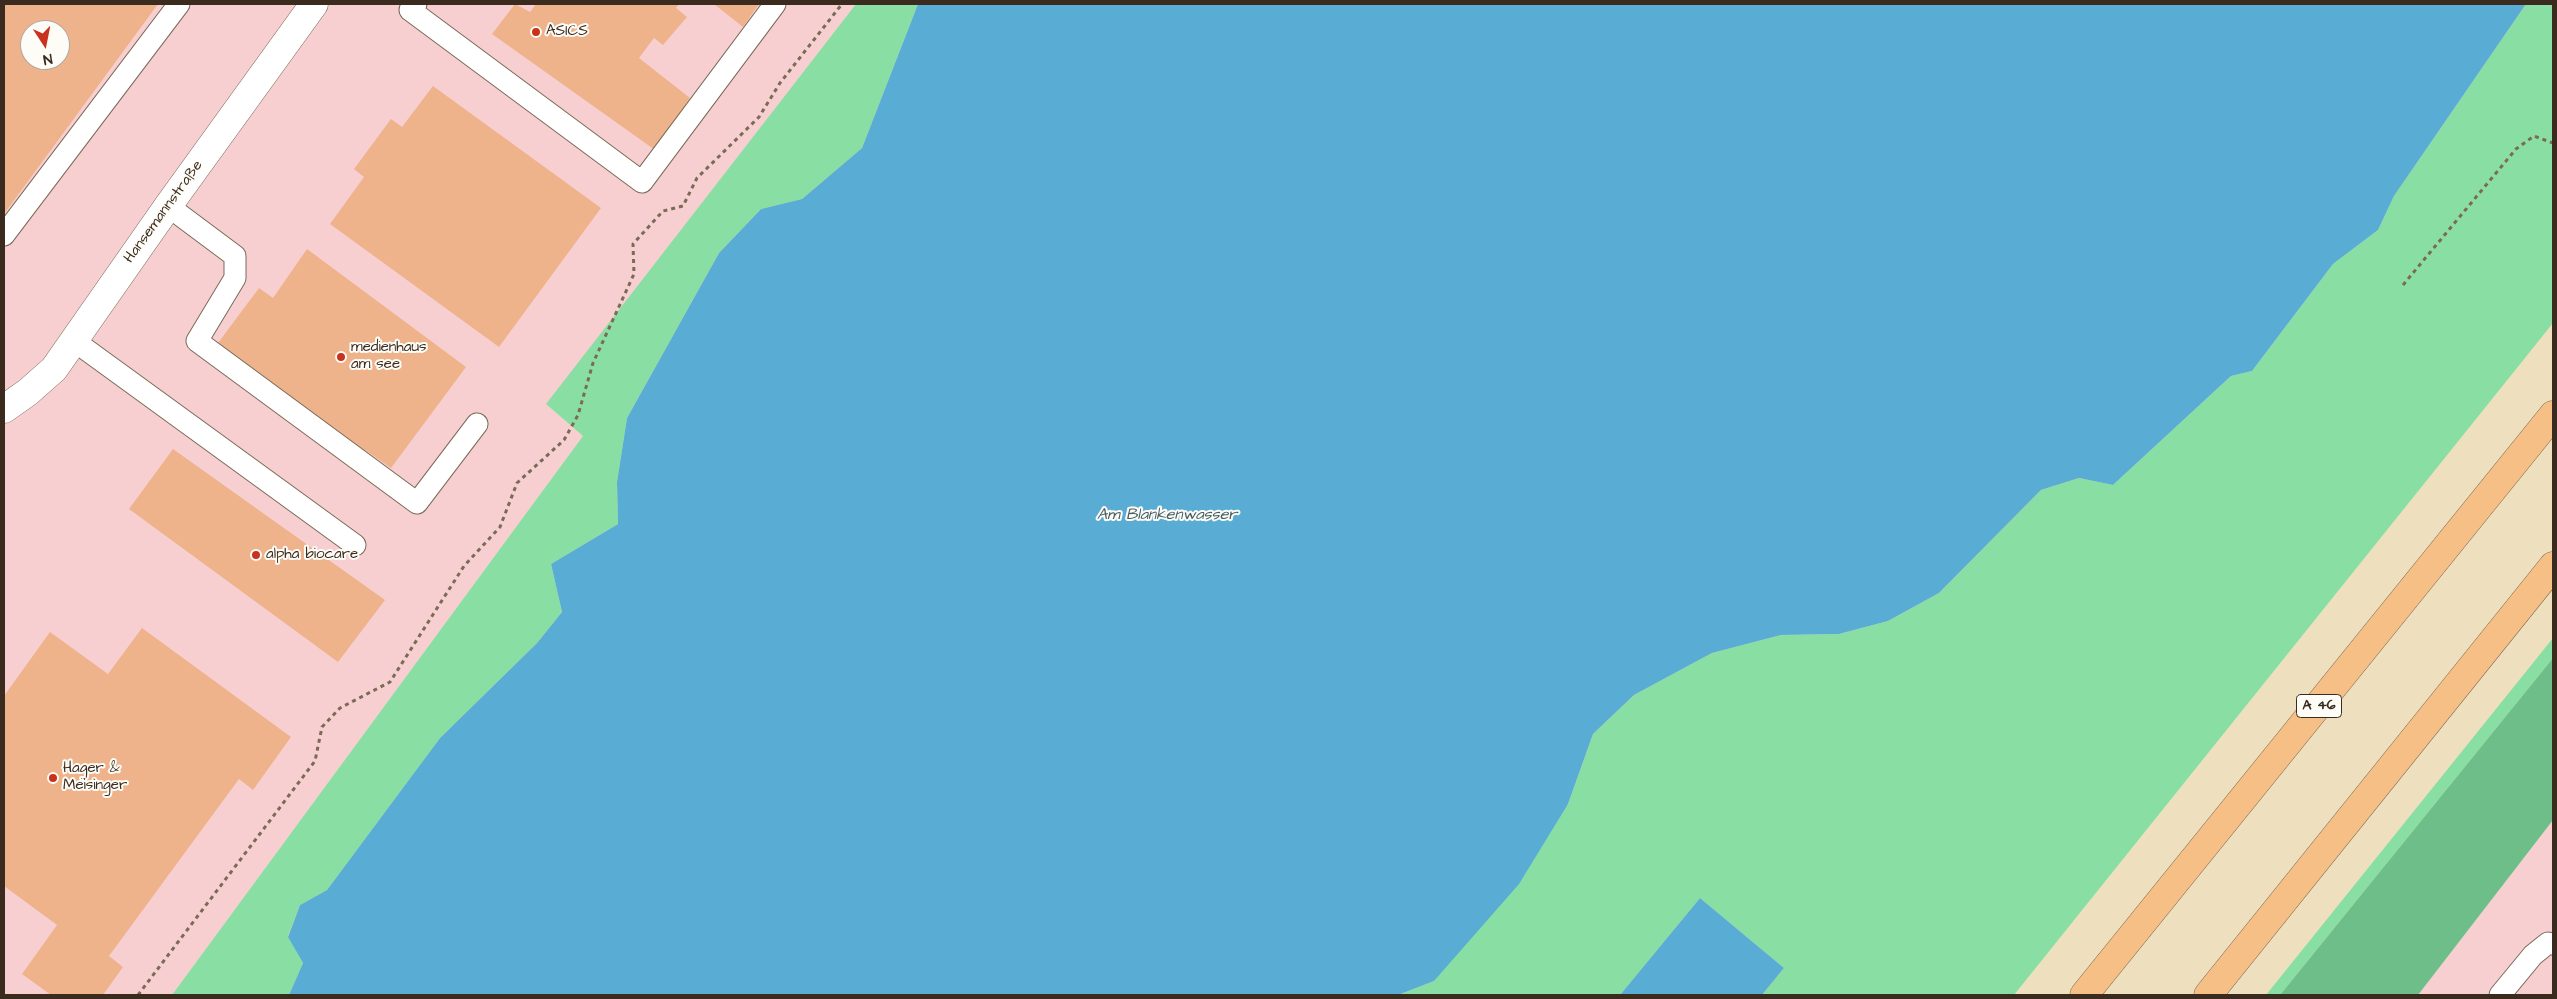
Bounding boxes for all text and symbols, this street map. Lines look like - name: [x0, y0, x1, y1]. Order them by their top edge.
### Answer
- north arrow: [20, 20, 70, 70]
- place label: ASICS: [546, 23, 588, 41]
- marker: ASICS: [530, 26, 542, 38]
- text: N: [41, 48, 54, 69]
- street label: Hansemannstraße: [121, 157, 207, 267]
- place label: medienhaus am see: [351, 339, 427, 374]
- marker: medienhaus am see: [335, 351, 347, 363]
- water label: Am Blankenwasser: [1097, 506, 1237, 526]
- place label: alpha biocare: [266, 546, 358, 564]
- marker: alpha biocare: [250, 549, 262, 561]
- road number: A 46: [2296, 694, 2342, 718]
- place label: Hager & Meisinger: [63, 760, 127, 795]
- marker: Hager & Meisinger: [47, 772, 59, 784]

